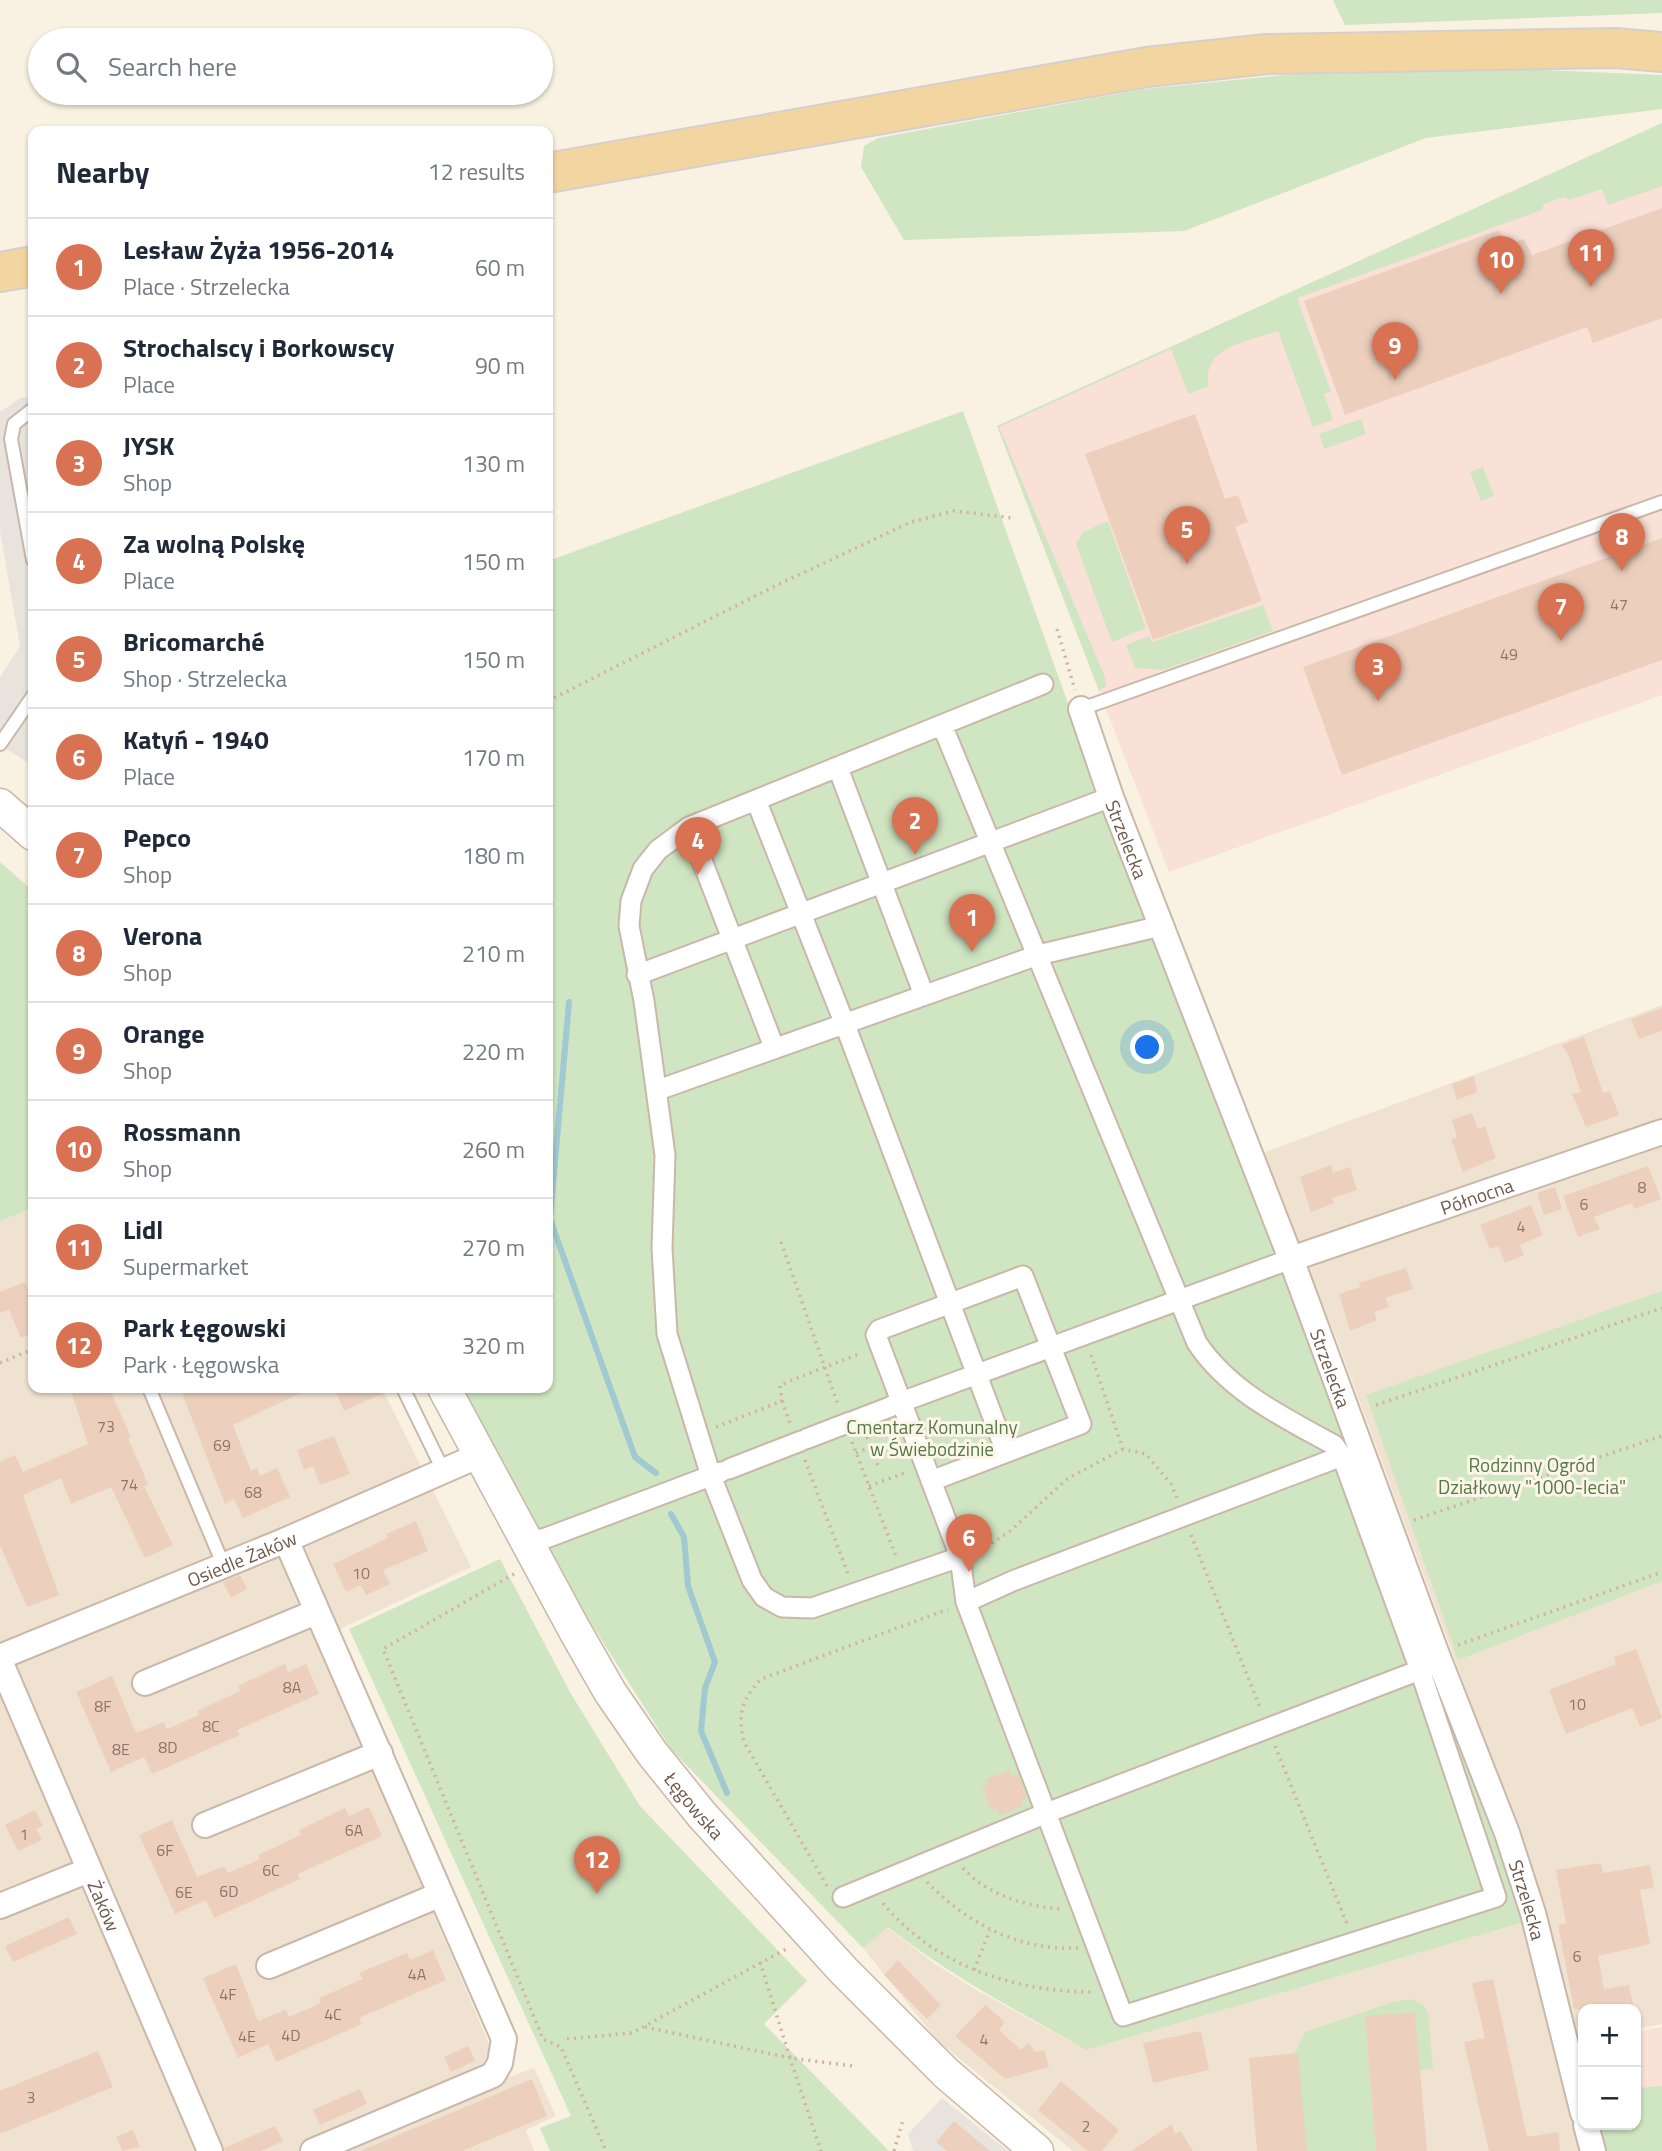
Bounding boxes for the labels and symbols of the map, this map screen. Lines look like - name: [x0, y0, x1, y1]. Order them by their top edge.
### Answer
- pin: 11: [1568, 229, 1614, 287]
- pin: 10: [1478, 236, 1524, 294]
- pin: 9: [1372, 322, 1418, 380]
- pin: 5: [1164, 506, 1210, 564]
- pin: 8: [1599, 513, 1645, 571]
- pin: 7: [1538, 583, 1584, 641]
- house number: 47: [1610, 592, 1628, 616]
- house number: 49: [1500, 642, 1518, 666]
- pin: 3: [1355, 643, 1401, 701]
- street label: Strzelecka: [1099, 795, 1156, 883]
- pin: 2: [892, 797, 938, 855]
- pin: 4: [675, 817, 721, 875]
- pin: 1: [949, 894, 995, 952]
- your location: [1130, 1030, 1164, 1064]
- street label: Północna: [1436, 1169, 1517, 1221]
- house number: 8: [1638, 1175, 1647, 1199]
- house number: 6: [1580, 1192, 1589, 1216]
- house number: 4: [1517, 1214, 1526, 1238]
- street label: Strzelecka: [1303, 1324, 1359, 1412]
- park label: Cmentarz Komunalny w Świebodzinie: [846, 1412, 1018, 1463]
- house number: 73: [97, 1414, 115, 1438]
- house number: 69: [213, 1433, 231, 1457]
- park label: Rodzinny Ogród Działkowy "1000-lecia": [1438, 1450, 1626, 1501]
- house number: 74: [120, 1472, 138, 1496]
- house number: 68: [244, 1480, 262, 1504]
- pin: 6: [946, 1514, 992, 1572]
- street label: Osiedle Żaków: [182, 1523, 301, 1594]
- house number: 10: [352, 1561, 370, 1585]
- house number: 8A: [283, 1675, 302, 1699]
- house number: 10: [1568, 1692, 1586, 1716]
- house number: 8F: [94, 1694, 112, 1718]
- house number: 8C: [202, 1714, 220, 1738]
- house number: 8D: [158, 1735, 178, 1759]
- house number: 8E: [112, 1737, 130, 1761]
- street label: Łęgowska: [657, 1764, 732, 1846]
- house number: 6A: [345, 1818, 364, 1842]
- house number: 1: [20, 1822, 28, 1846]
- pin: 12: [574, 1836, 620, 1894]
- house number: 6F: [156, 1838, 174, 1862]
- street label: Strzelecka: [1502, 1856, 1554, 1943]
- house number: 6C: [262, 1858, 280, 1882]
- street label: Żaków: [81, 1875, 129, 1936]
- house number: 6D: [219, 1879, 239, 1903]
- house number: 6E: [175, 1880, 193, 1904]
- house number: 6: [1573, 1944, 1582, 1968]
- house number: 4A: [408, 1962, 427, 1986]
- house number: 4F: [219, 1982, 237, 2006]
- house number: 4C: [324, 2002, 342, 2026]
- house number: 4D: [281, 2023, 301, 2047]
- house number: 4E: [238, 2024, 256, 2048]
- house number: 4: [980, 2027, 989, 2051]
- house number: 3: [27, 2085, 35, 2109]
- house number: 2: [1082, 2114, 1090, 2138]

